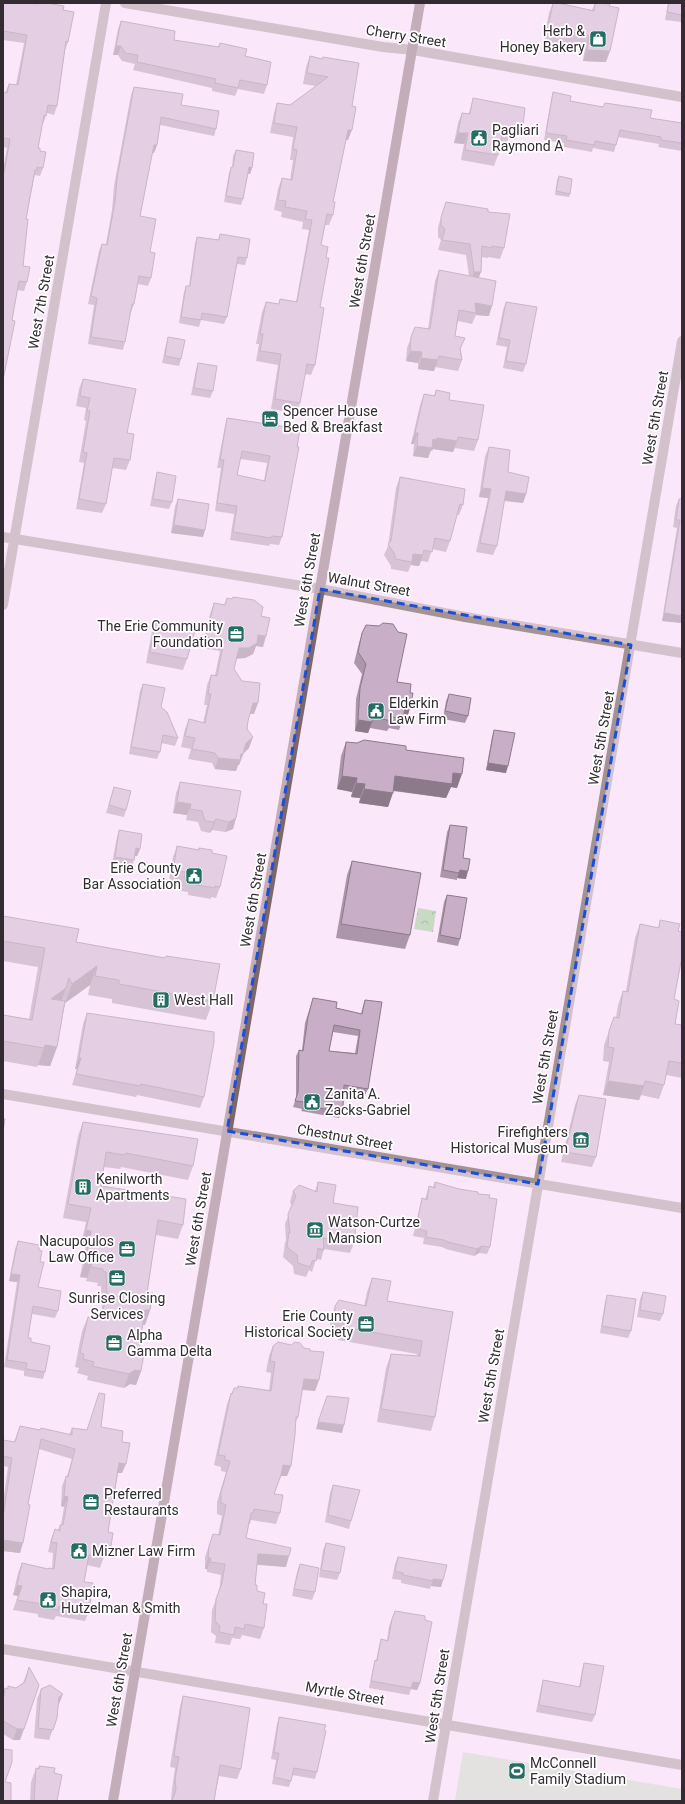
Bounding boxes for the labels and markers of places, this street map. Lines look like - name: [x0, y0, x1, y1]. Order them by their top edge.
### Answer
- place label: Herb & Honey Bakery: [500, 23, 585, 55]
- shop icon: Herb & Honey Bakery: [588, 29, 608, 49]
- place label: Pagliari Raymond A: [492, 122, 563, 154]
- public building icon: Pagliari Raymond A: [469, 128, 489, 148]
- place label: Spencer House Bed & Breakfast: [283, 403, 383, 435]
- hotel icon: Spencer House Bed & Breakfast: [260, 409, 280, 429]
- place label: The Erie Community Foundation: [97, 618, 223, 650]
- office icon: The Erie Community Foundation: [226, 624, 246, 644]
- place label: Elderkin Law Firm: [389, 695, 446, 727]
- public building icon: Elderkin Law Firm: [366, 701, 386, 721]
- place label: Erie County Bar Association: [83, 860, 181, 892]
- public building icon: Erie County Bar Association: [184, 866, 204, 886]
- building icon: West Hall: [151, 990, 171, 1010]
- place label: West Hall: [174, 992, 233, 1008]
- place label: Zanita A. Zacks-Gabriel: [325, 1086, 411, 1118]
- public building icon: Zanita A. Zacks-Gabriel: [302, 1092, 322, 1112]
- place label: Firefighters Historical Museum: [450, 1124, 568, 1156]
- museum icon: Firefighters Historical Museum: [571, 1130, 591, 1150]
- place label: Kenilworth Apartments: [96, 1171, 170, 1203]
- building icon: Kenilworth Apartments: [73, 1177, 93, 1197]
- place label: Watson-Curtze Mansion: [328, 1214, 420, 1246]
- museum icon: Watson-Curtze Mansion: [305, 1220, 325, 1240]
- place label: Nacupoulos Law Office: [39, 1233, 114, 1265]
- office icon: Nacupoulos Law Office: [117, 1239, 137, 1259]
- office icon: Sunrise Closing Services: [107, 1268, 127, 1288]
- place label: Sunrise Closing Services: [69, 1290, 165, 1322]
- place label: Erie County Historical Society: [244, 1308, 353, 1340]
- office icon: Erie County Historical Society: [356, 1314, 376, 1334]
- place label: Alpha Gamma Delta: [127, 1327, 212, 1359]
- office icon: Alpha Gamma Delta: [104, 1333, 124, 1353]
- place label: Preferred Restaurants: [104, 1486, 179, 1518]
- office icon: Preferred Restaurants: [81, 1492, 101, 1512]
- public building icon: Mizner Law Firm: [69, 1541, 89, 1561]
- place label: Mizner Law Firm: [92, 1543, 195, 1559]
- place label: Shapira, Hutzelman & Smith: [61, 1584, 181, 1616]
- public building icon: Shapira, Hutzelman & Smith: [38, 1590, 58, 1610]
- place label: McConnell Family Stadium: [530, 1755, 626, 1787]
- sports icon: McConnell Family Stadium: [507, 1761, 527, 1781]

